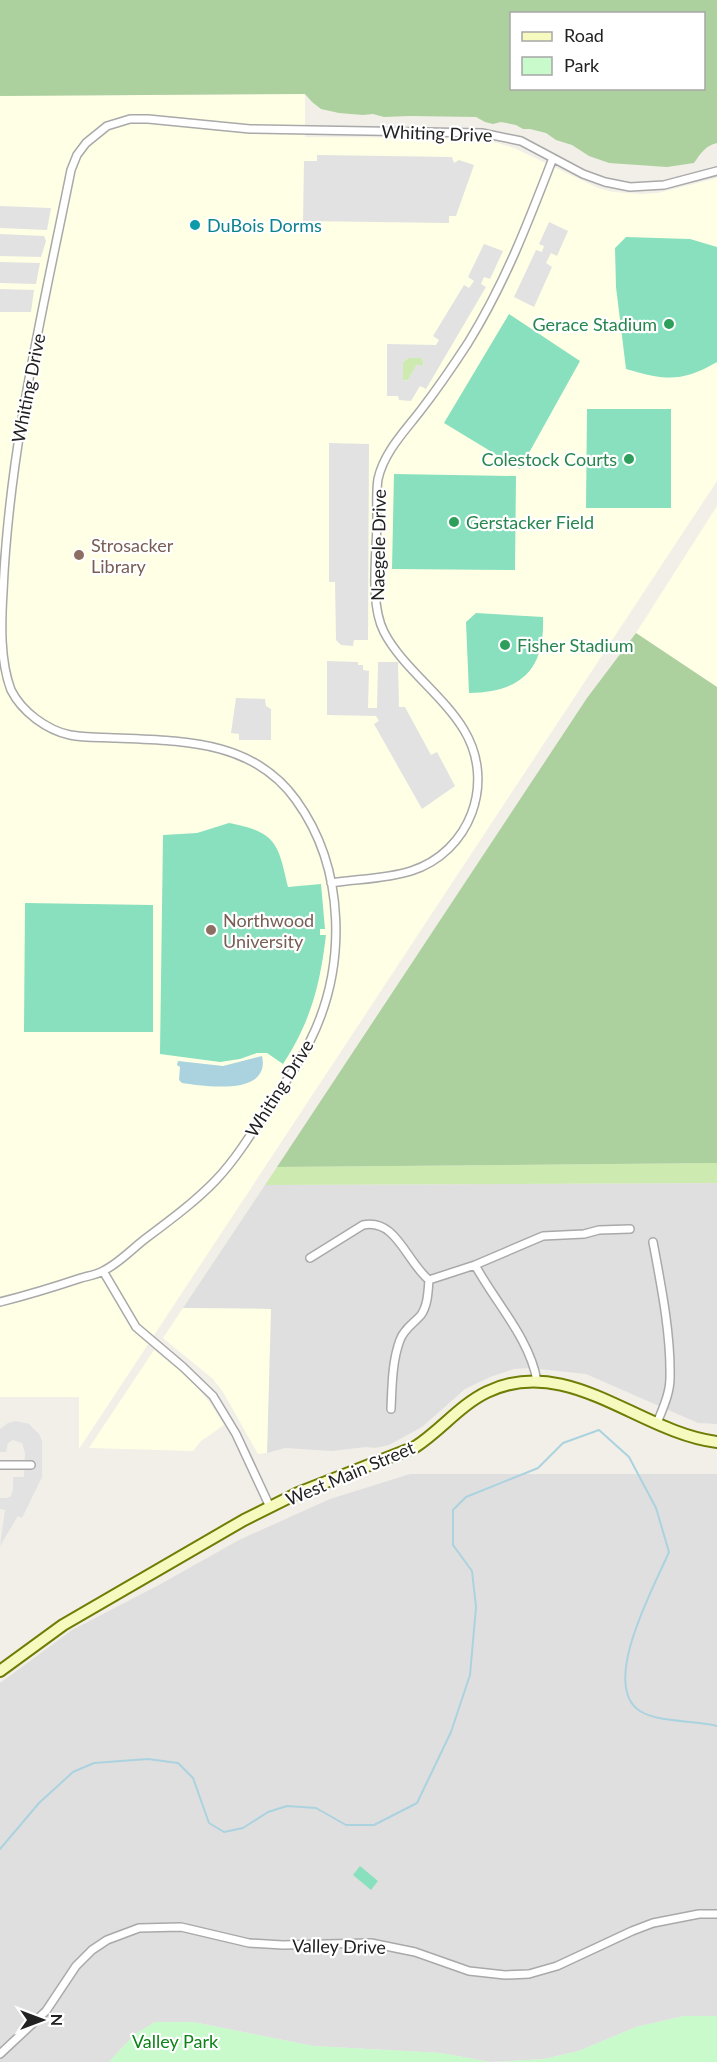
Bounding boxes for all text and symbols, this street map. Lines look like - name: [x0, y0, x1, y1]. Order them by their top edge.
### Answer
- legend: [510, 12, 705, 90]
- text: Road: [564, 24, 604, 46]
- text: Park: [564, 54, 600, 76]
- street label: Whiting Drive: [381, 120, 493, 146]
- place label: DuBois Dorms: [207, 214, 322, 236]
- marker: DuBois Dorms: [188, 218, 202, 232]
- place label: Gerace Stadium: [533, 313, 657, 335]
- marker: Gerace Stadium: [662, 317, 676, 331]
- street label: Whiting Drive: [7, 331, 49, 445]
- place label: Colestock Courts: [482, 448, 617, 470]
- marker: Colestock Courts: [622, 452, 636, 466]
- street label: Naegele Drive: [366, 489, 390, 601]
- place label: Gerstacker Field: [466, 511, 594, 533]
- marker: Gerstacker Field: [447, 515, 461, 529]
- place label: Strosacker Library: [91, 534, 174, 577]
- marker: Strosacker Library: [72, 548, 86, 562]
- place label: Fisher Stadium: [517, 634, 634, 656]
- marker: Fisher Stadium: [498, 638, 512, 652]
- place label: Northwood University: [223, 909, 314, 952]
- marker: Northwood University: [204, 923, 218, 937]
- street label: Whiting Drive: [240, 1035, 318, 1141]
- street label: West Main Street: [282, 1436, 418, 1510]
- street label: Valley Drive: [292, 1934, 386, 1958]
- north arrow: [12, 1990, 72, 2050]
- text: N: [48, 2014, 67, 2026]
- park label: Valley Park: [132, 2030, 219, 2052]

